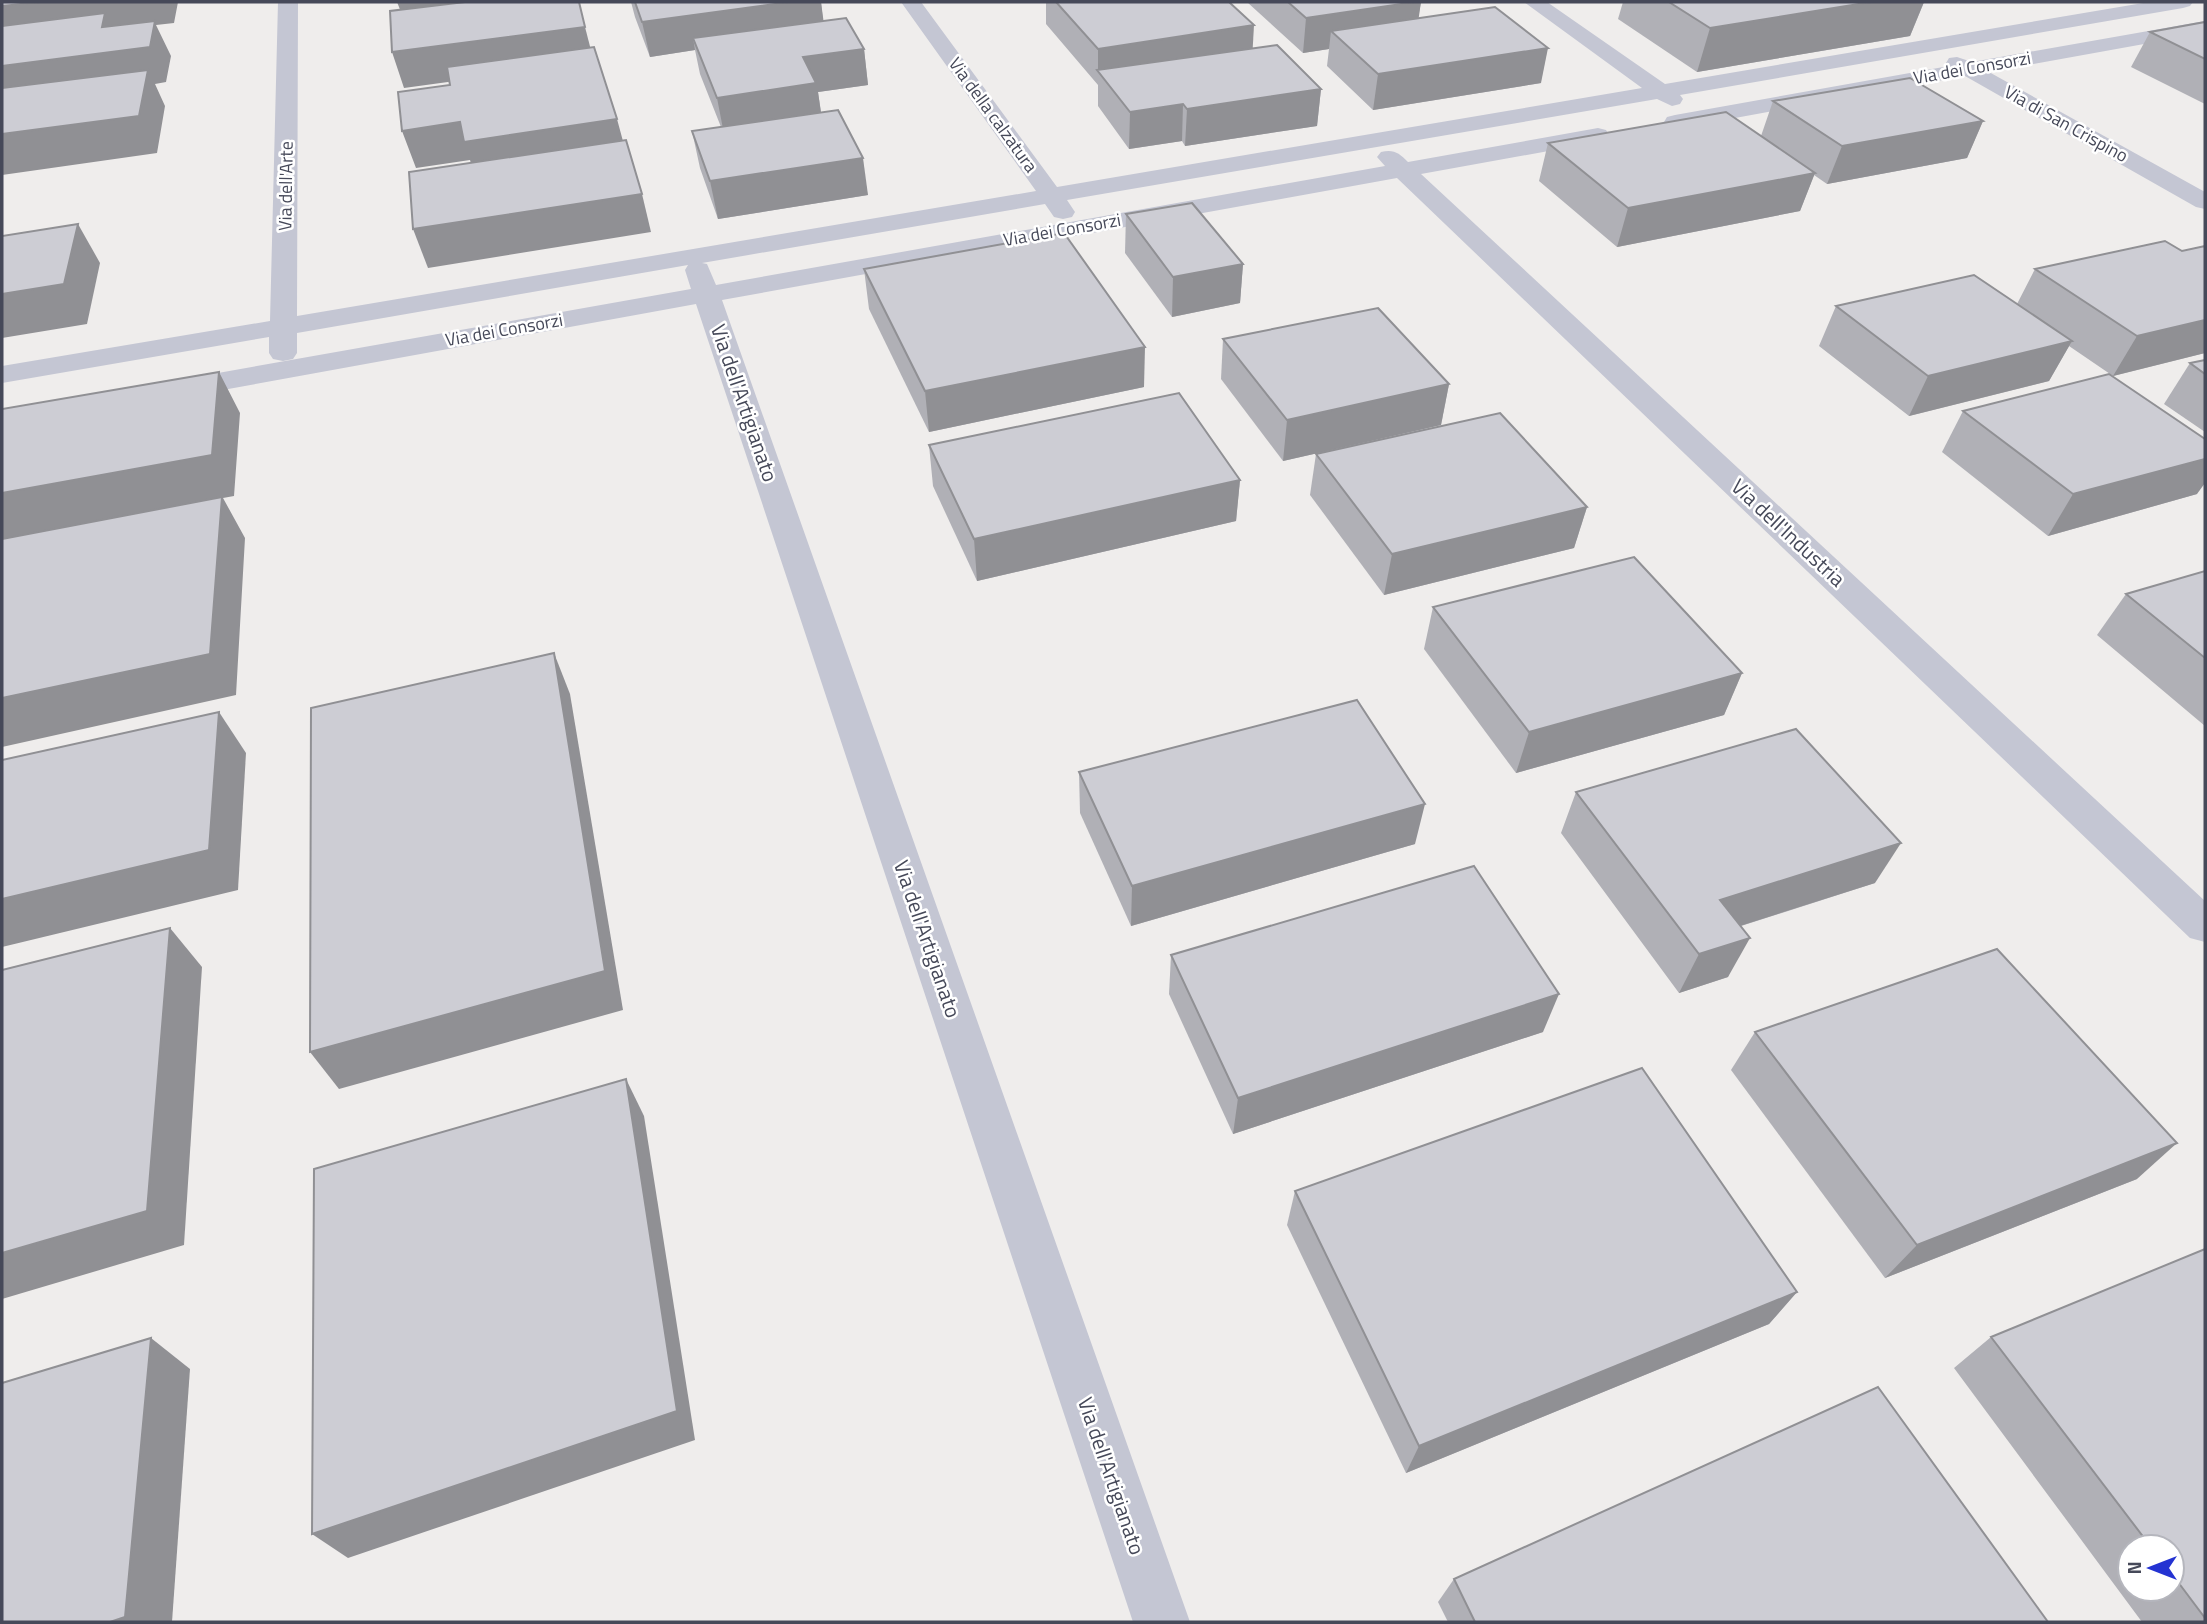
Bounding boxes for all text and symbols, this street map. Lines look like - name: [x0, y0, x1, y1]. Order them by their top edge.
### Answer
- street label: Via dei Consorzi: [1911, 44, 2033, 91]
- street label: Via della calzatura: [942, 51, 1044, 178]
- street label: Via di San Crispino: [1999, 78, 2133, 169]
- street label: Via dell'Arte: [271, 141, 300, 231]
- street label: Via dei Consorzi: [1001, 206, 1123, 253]
- street label: Via dei Consorzi: [443, 306, 565, 353]
- street label: Via dell'Artigianato: [703, 320, 787, 486]
- street label: Via dell'Industria: [1724, 471, 1853, 594]
- street label: Via dell'Artigianato: [886, 856, 970, 1022]
- street label: Via dell'Artigianato: [1070, 1393, 1154, 1559]
- north arrow: [2116, 1533, 2186, 1603]
- text: N: [2119, 1561, 2148, 1575]

